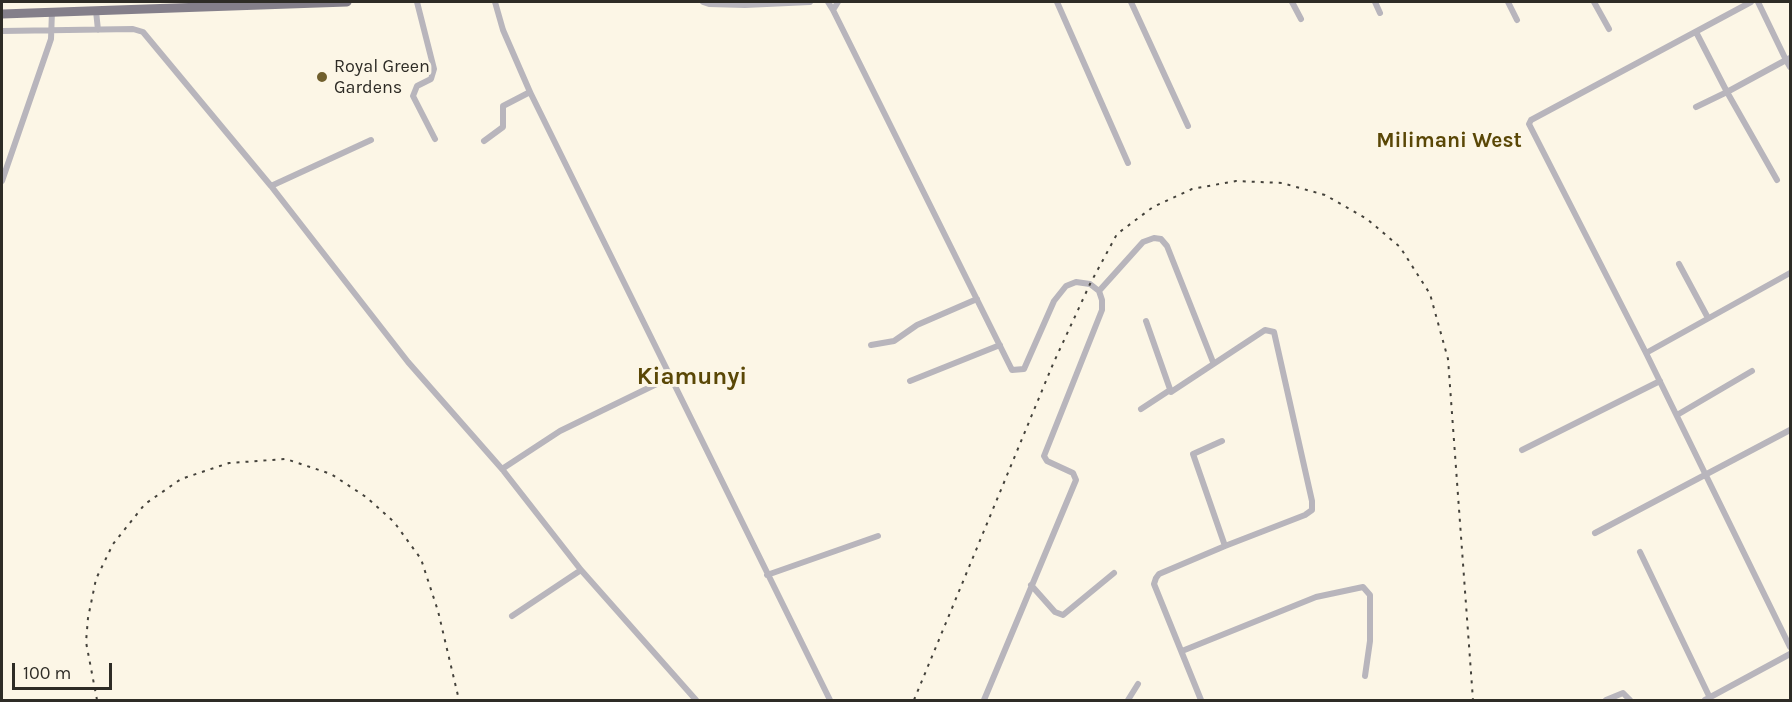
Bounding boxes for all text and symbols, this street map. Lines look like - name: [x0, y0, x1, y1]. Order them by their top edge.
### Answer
- place label: Royal Green Gardens: [334, 56, 430, 98]
- marker: Royal Green Gardens: [315, 70, 329, 84]
- district label: Milimani West: [1376, 128, 1522, 154]
- district label: Kiamunyi: [637, 363, 747, 391]
- scale bar: [15, 651, 116, 689]
- text: 100 m: [23, 662, 71, 684]

